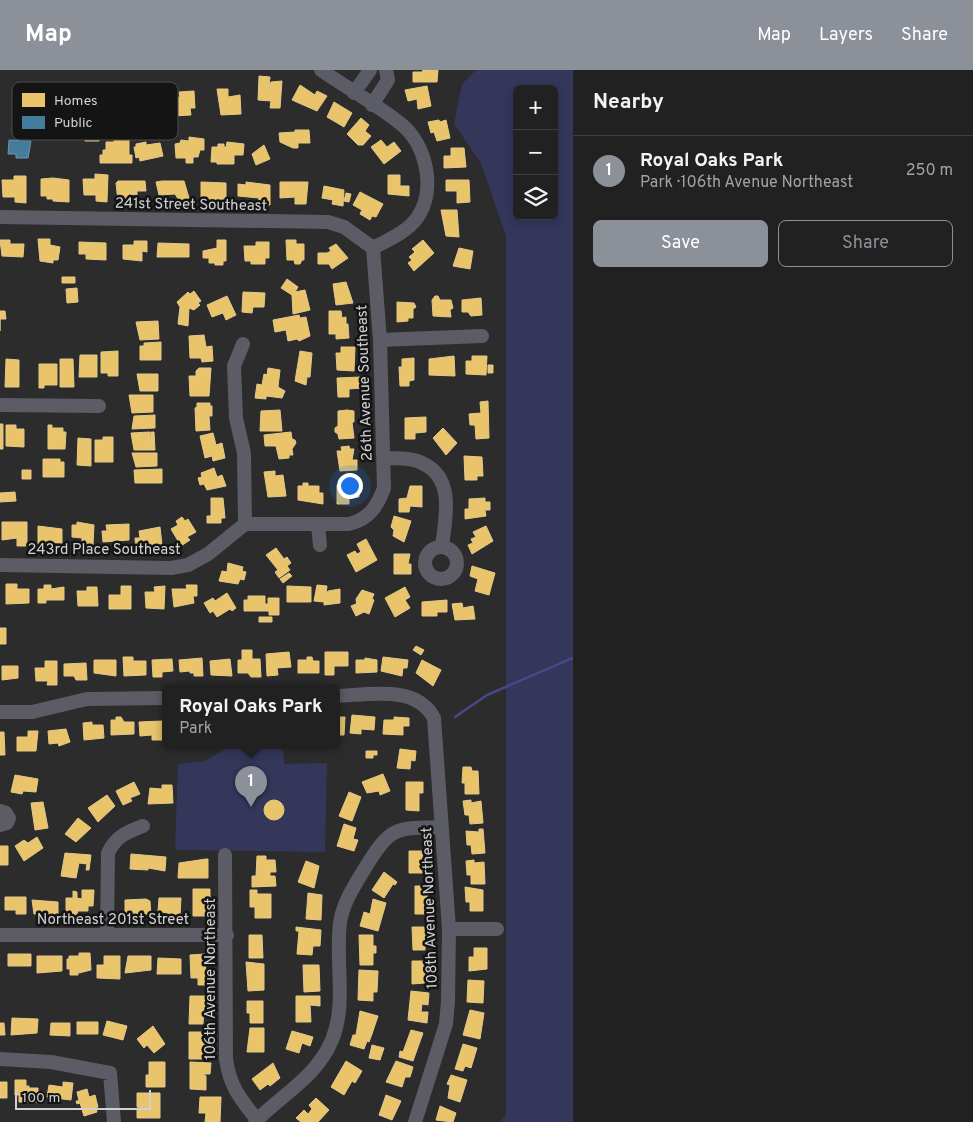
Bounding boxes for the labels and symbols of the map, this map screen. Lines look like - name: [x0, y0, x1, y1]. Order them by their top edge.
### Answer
- legend: [12, 82, 178, 140]
- text: Homes: [54, 93, 98, 110]
- text: Public: [54, 115, 93, 132]
- street label: 241st Street Southeast: [115, 195, 267, 216]
- street label: 26th Avenue Southeast: [353, 304, 378, 462]
- your location: [337, 473, 363, 499]
- street label: 243rd Place Southeast: [27, 541, 181, 560]
- pin: 1: [235, 766, 267, 807]
- street label: 108th Avenue Northeast: [418, 827, 443, 989]
- street label: 106th Avenue Northeast: [202, 898, 221, 1060]
- street label: Northeast 201st Street: [37, 911, 189, 930]
- scale bar: [15, 1087, 151, 1110]

